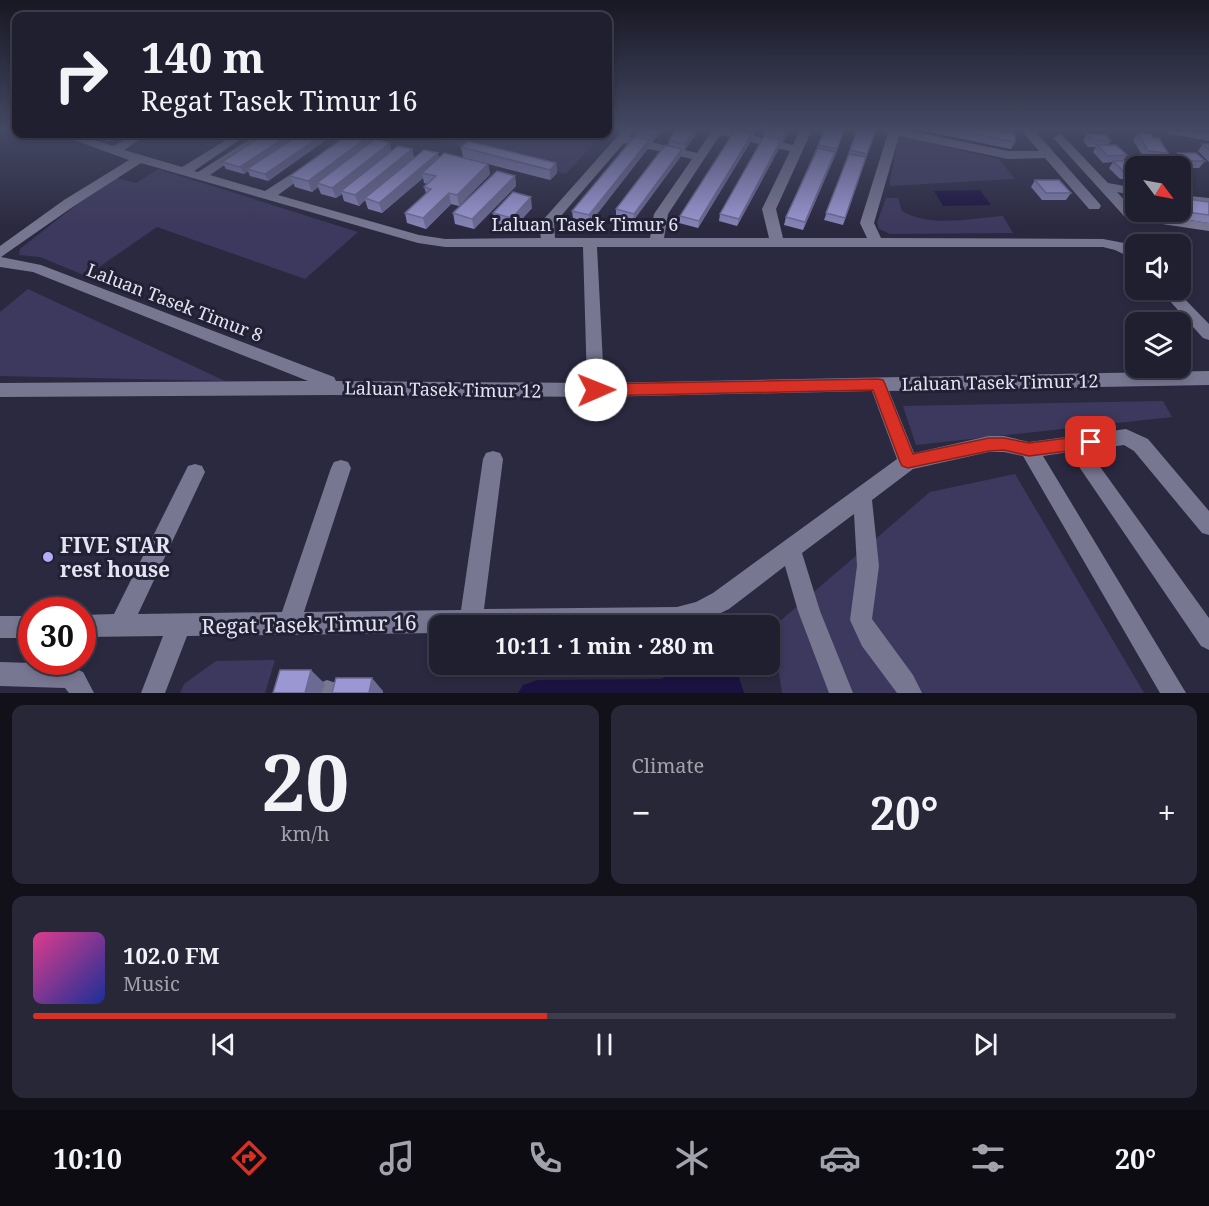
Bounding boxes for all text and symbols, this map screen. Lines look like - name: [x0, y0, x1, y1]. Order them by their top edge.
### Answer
- text: 140 m: [141, 28, 265, 85]
- icon: right: [42, 36, 120, 114]
- text: Regat Tasek Timur 16: [141, 82, 418, 119]
- north arrow: [1125, 156, 1191, 222]
- map controls: [1125, 156, 1191, 378]
- street label: Laluan Tasek Timur 6: [492, 212, 678, 236]
- button: sound: [1125, 234, 1191, 300]
- street label: Laluan Tasek Timur 8: [83, 257, 267, 347]
- button: layers: [1125, 312, 1191, 378]
- position arrow: [564, 358, 628, 422]
- street label: Laluan Tasek Timur 12: [901, 368, 1099, 396]
- street label: Laluan Tasek Timur 12: [344, 375, 542, 403]
- pin: [1065, 416, 1116, 467]
- icon: arrive: [1074, 425, 1107, 458]
- place label: FIVE STAR rest house: [60, 531, 171, 583]
- marker: FIVE STAR rest house: [41, 550, 55, 564]
- speed limit sign: 30: [18, 597, 96, 675]
- street label: Regat Tasek Timur 16: [201, 608, 417, 640]
- text: 10:11 · 1 min · 280 m: [495, 630, 714, 660]
- text: 20: [261, 728, 349, 834]
- text: Climate: [632, 752, 704, 779]
- text: 20°: [870, 782, 939, 843]
- text: −: [632, 790, 651, 835]
- text: +: [1158, 790, 1176, 835]
- text: km/h: [281, 820, 330, 847]
- text: 102.0 FM: [123, 940, 220, 970]
- text: Music: [123, 970, 180, 997]
- icon: previous: [207, 1028, 240, 1061]
- icon: pause: [588, 1028, 621, 1061]
- icon: next: [969, 1028, 1002, 1061]
- icon: directions: [228, 1137, 270, 1179]
- icon: music: [376, 1137, 418, 1179]
- icon: phone: [524, 1137, 566, 1179]
- icon: climate: [671, 1137, 713, 1179]
- icon: car: [819, 1137, 861, 1179]
- icon: filters: [967, 1137, 1009, 1179]
- text: 10:10: [53, 1140, 122, 1177]
- text: 20°: [1115, 1140, 1156, 1177]

